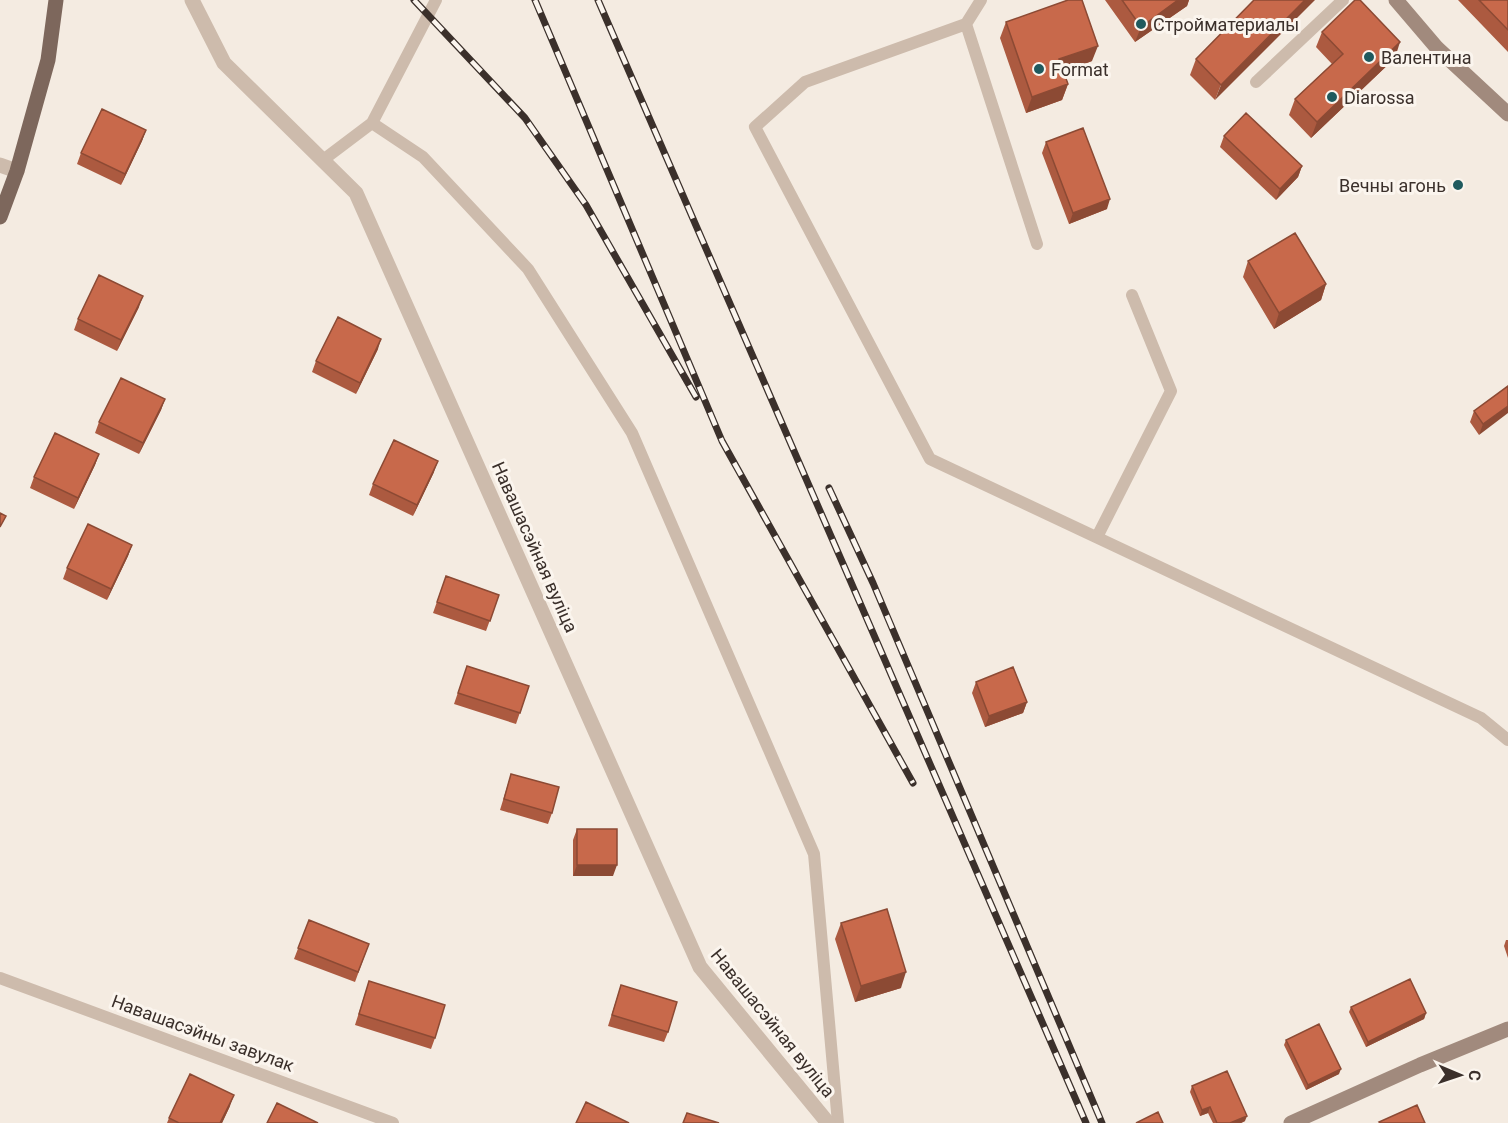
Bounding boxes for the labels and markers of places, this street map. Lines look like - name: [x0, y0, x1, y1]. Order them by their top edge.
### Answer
- place label: Стройматериалы: [1153, 14, 1299, 35]
- marker: Стройматериалы: [1134, 17, 1148, 31]
- place label: Валентина: [1381, 47, 1472, 68]
- marker: Валентина: [1362, 50, 1376, 64]
- place label: Format: [1051, 59, 1109, 80]
- marker: Format: [1032, 62, 1046, 76]
- place label: Diarossa: [1344, 87, 1415, 108]
- marker: Diarossa: [1325, 90, 1339, 104]
- place label: Вечны агонь: [1339, 175, 1446, 196]
- marker: Вечны агонь: [1451, 178, 1465, 192]

